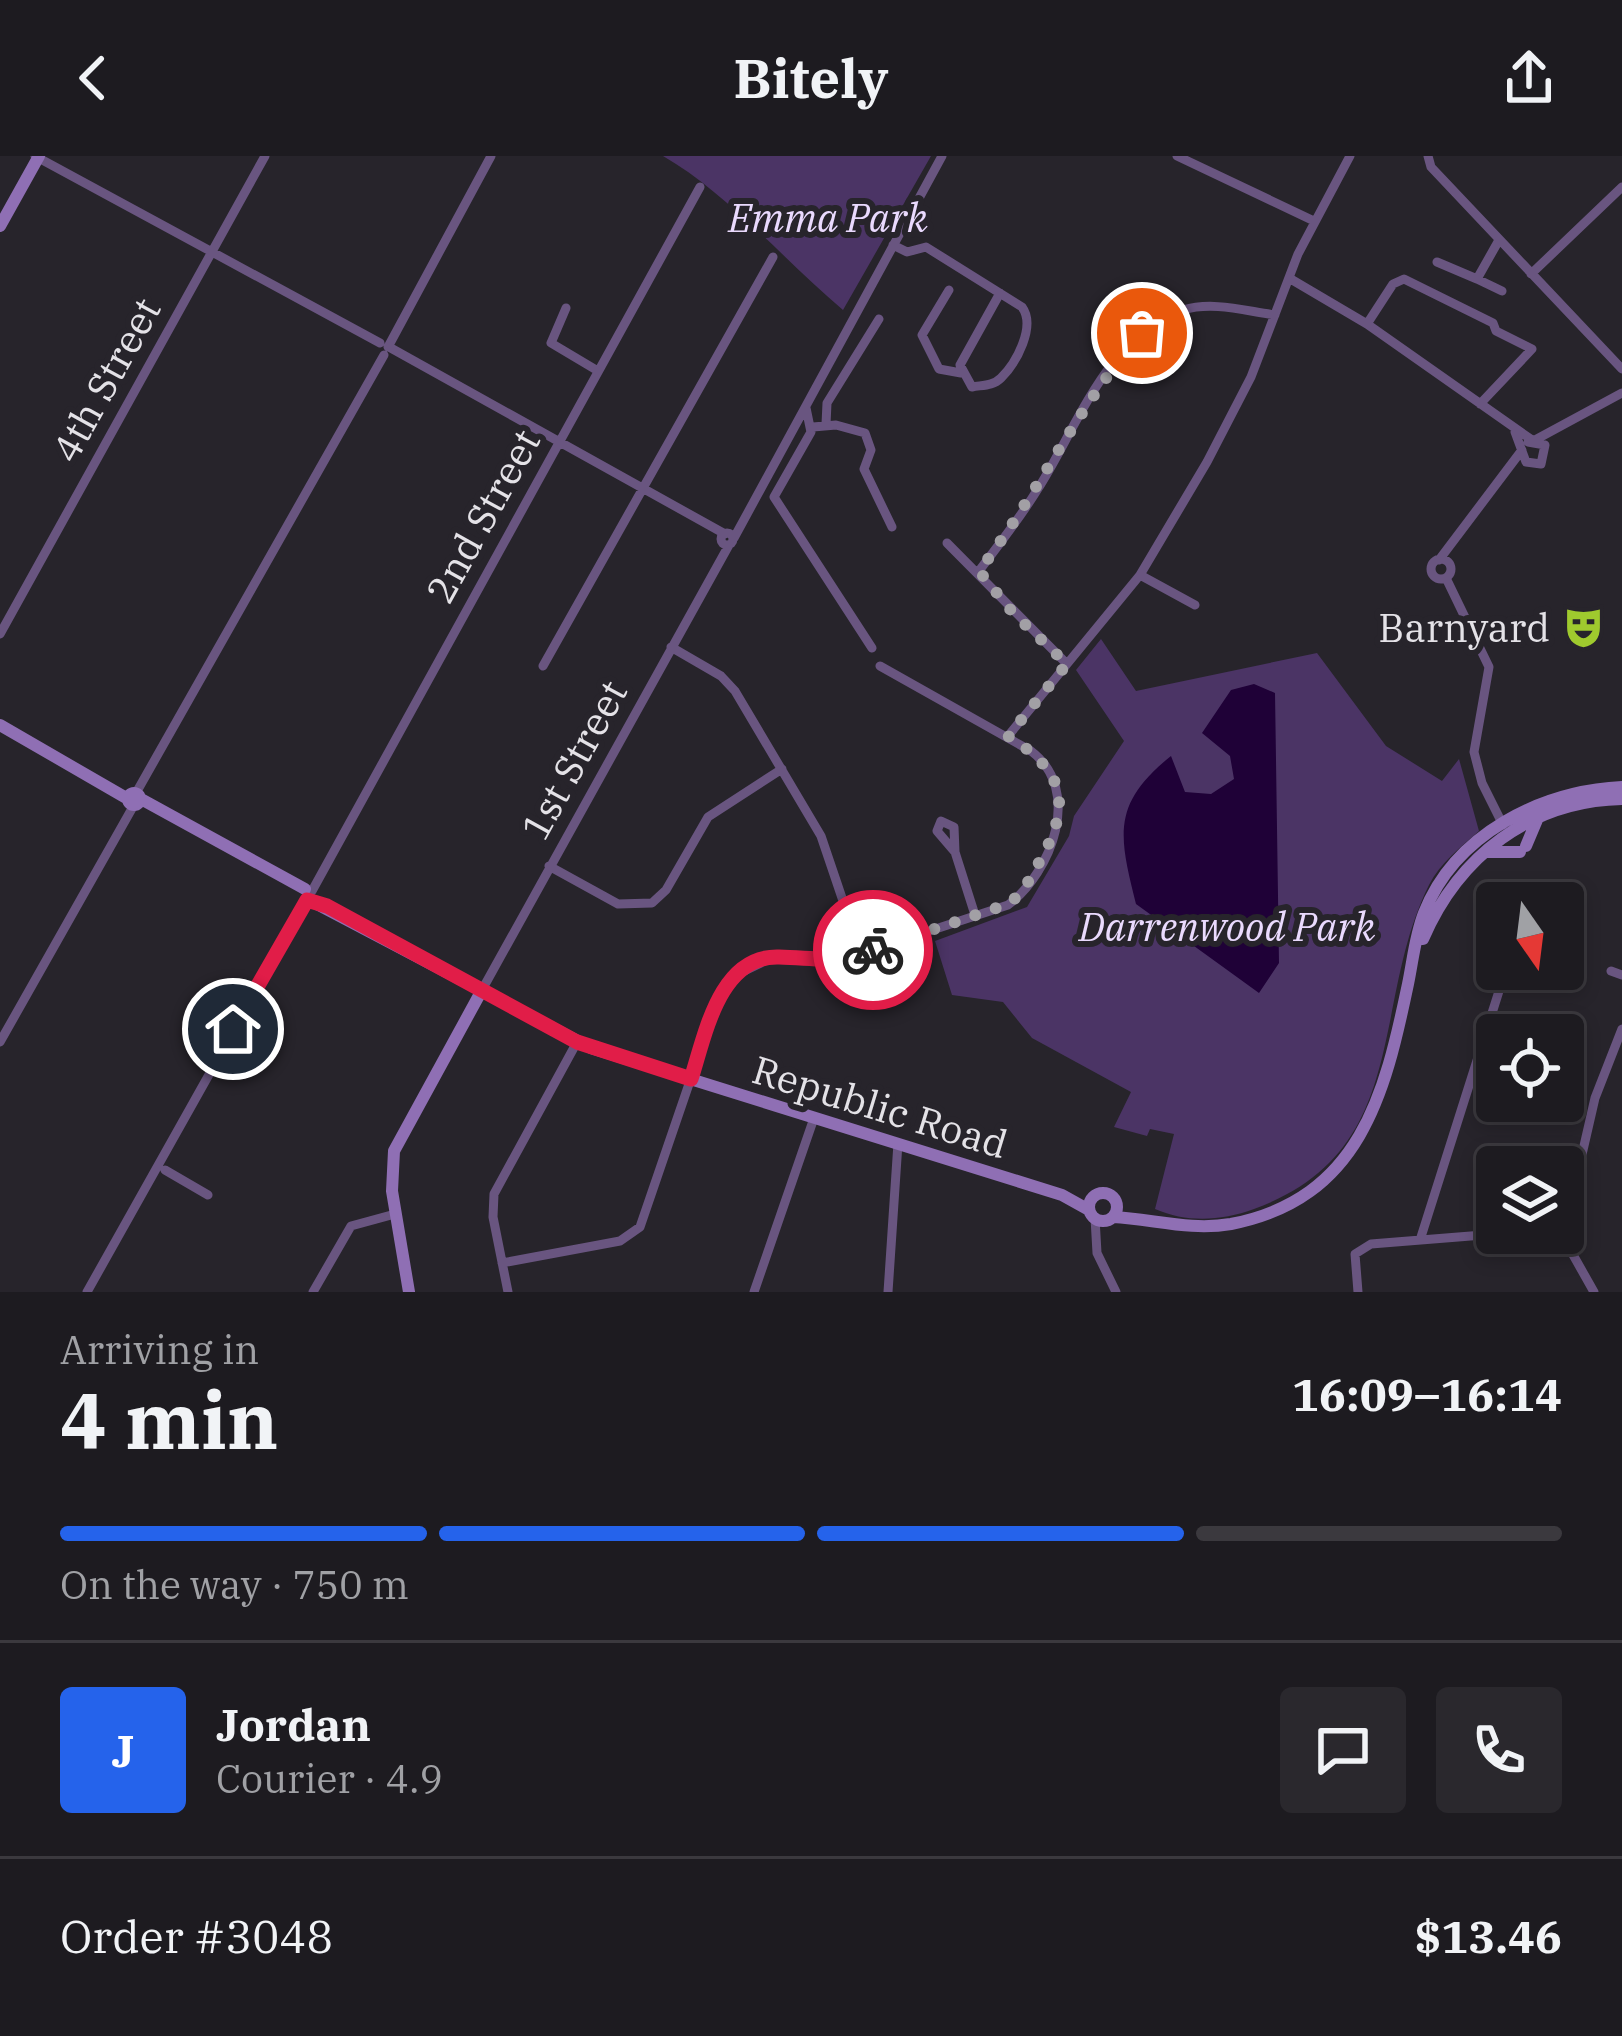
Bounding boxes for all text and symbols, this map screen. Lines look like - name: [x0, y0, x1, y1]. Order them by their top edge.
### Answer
- text: Bitely: [733, 43, 889, 113]
- icon: back: [60, 45, 126, 111]
- icon: share: [1496, 45, 1562, 111]
- park label: Emma Park: [727, 192, 928, 243]
- pin: [1091, 282, 1193, 384]
- street label: 4th Street: [40, 289, 172, 471]
- icon: bag: [1109, 300, 1175, 366]
- street label: 2nd Street: [414, 420, 551, 611]
- place label: Barnyard: [1378, 602, 1550, 653]
- theatre icon: Barnyard: [1561, 605, 1607, 651]
- street label: 1st Street: [509, 671, 638, 848]
- north arrow: [1476, 882, 1584, 990]
- map controls: [1476, 882, 1584, 1254]
- courier: [813, 890, 933, 1010]
- park label: Darrenwood Park: [1078, 901, 1375, 952]
- icon: bike: [840, 917, 906, 983]
- pin: [182, 978, 284, 1080]
- icon: home: [200, 996, 266, 1062]
- button: locate: [1476, 1014, 1584, 1122]
- street label: Republic Road: [746, 1044, 1014, 1170]
- button: layers: [1476, 1146, 1584, 1254]
- text: Arriving in: [60, 1324, 259, 1375]
- text: 16:09–16:14: [1292, 1365, 1562, 1423]
- text: 4 min: [60, 1369, 278, 1470]
- text: On the way · 750 m: [60, 1559, 409, 1610]
- button: chat: [1280, 1687, 1406, 1813]
- button: phone: [1436, 1687, 1562, 1813]
- text: Jordan: [216, 1695, 371, 1753]
- text: J: [111, 1721, 135, 1779]
- text: Courier · 4.9: [216, 1753, 443, 1804]
- text: Order #3048: [60, 1907, 333, 1965]
- text: $13.46: [1415, 1907, 1562, 1965]

